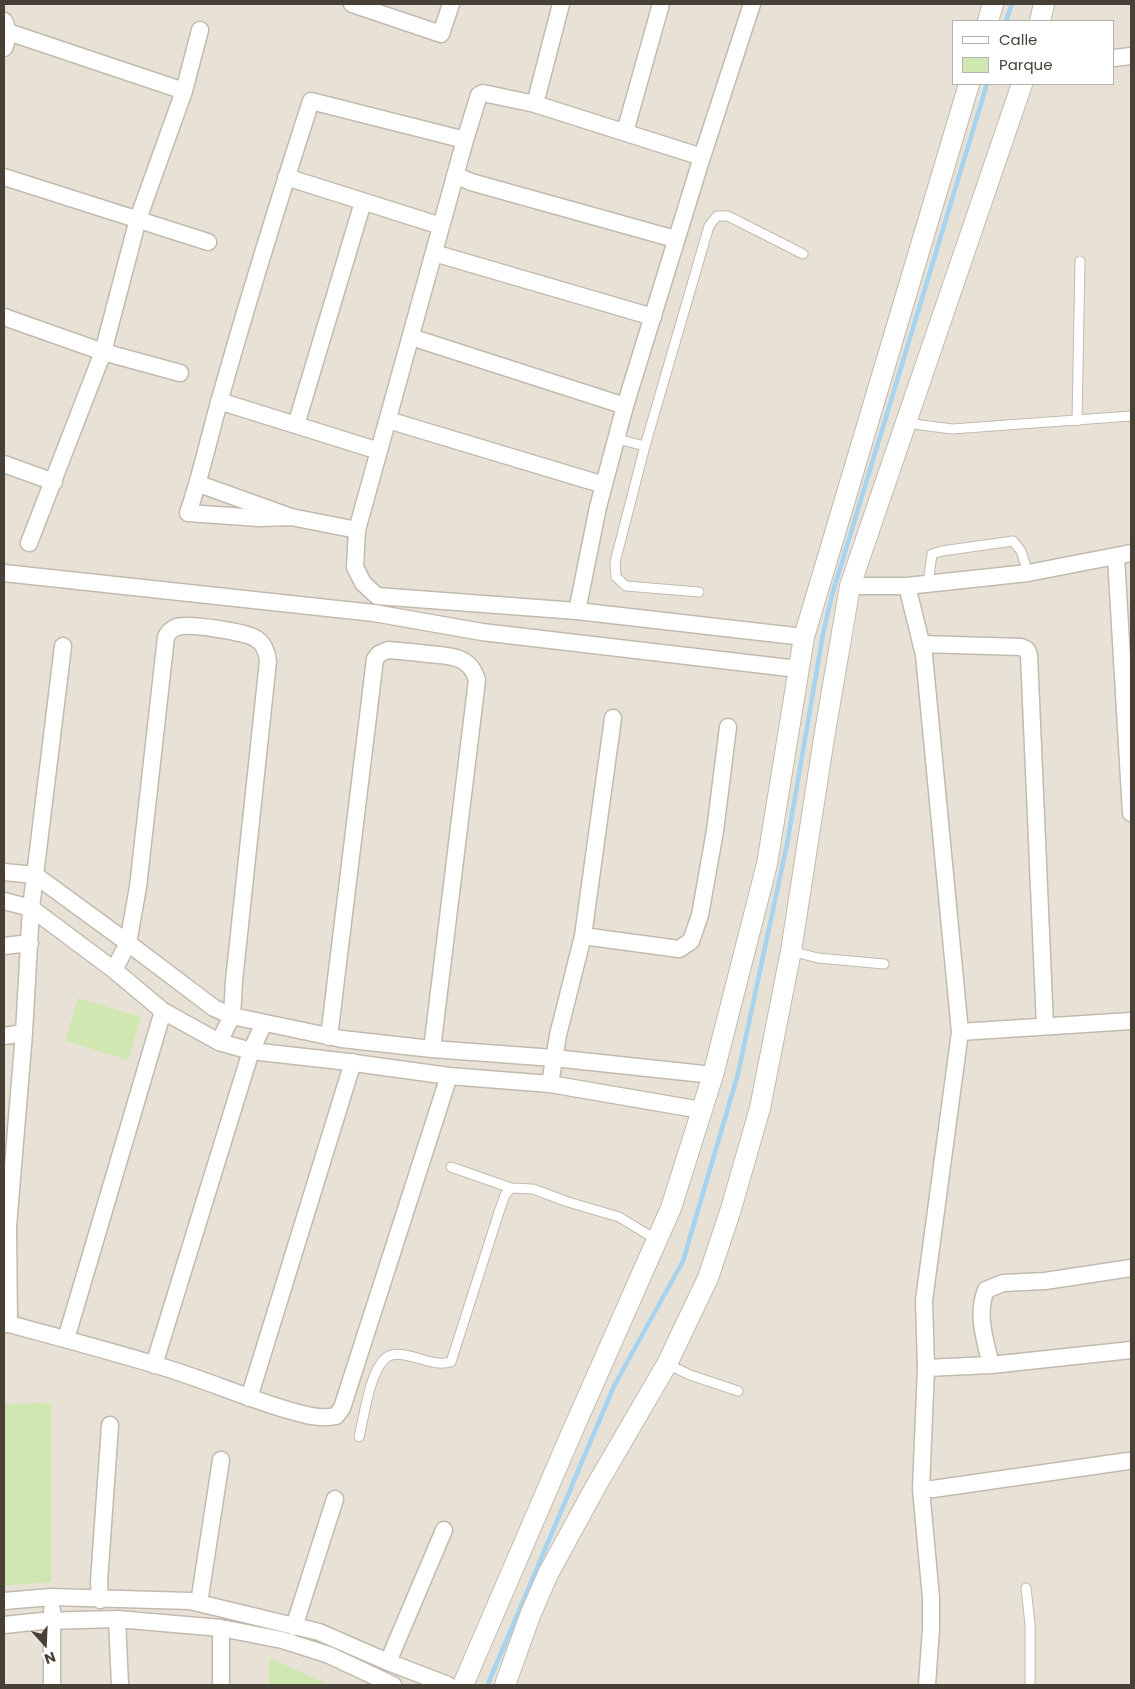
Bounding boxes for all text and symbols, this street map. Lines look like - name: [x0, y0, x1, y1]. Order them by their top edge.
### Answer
- legend: [952, 20, 1115, 85]
- text: Calle: [999, 29, 1037, 50]
- text: Parque: [999, 54, 1052, 75]
- north arrow: [20, 1619, 70, 1669]
- text: N: [42, 1647, 58, 1669]

